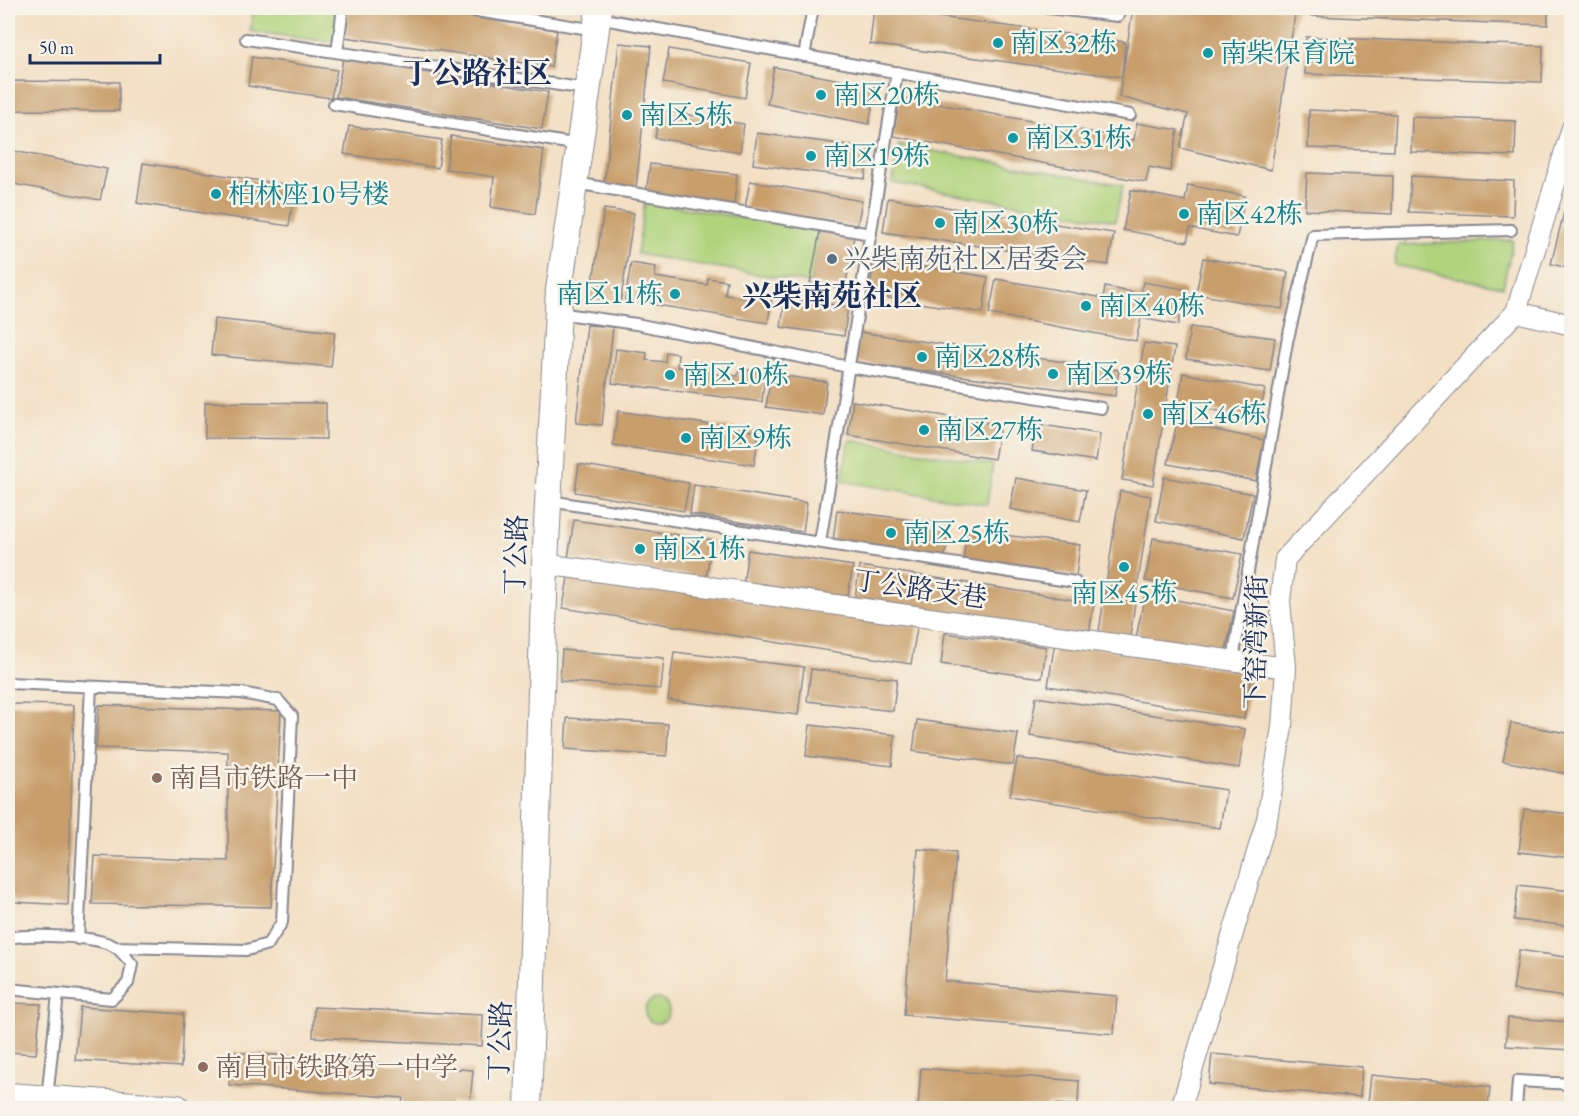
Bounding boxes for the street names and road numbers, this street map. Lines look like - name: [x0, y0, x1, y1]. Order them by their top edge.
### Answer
- street label: 丁公路: [497, 514, 534, 596]
- street label: 丁公路支巷: [851, 562, 989, 615]
- street label: 下窑湾新街: [1237, 574, 1274, 710]
- street label: 丁公路: [481, 1000, 518, 1082]

